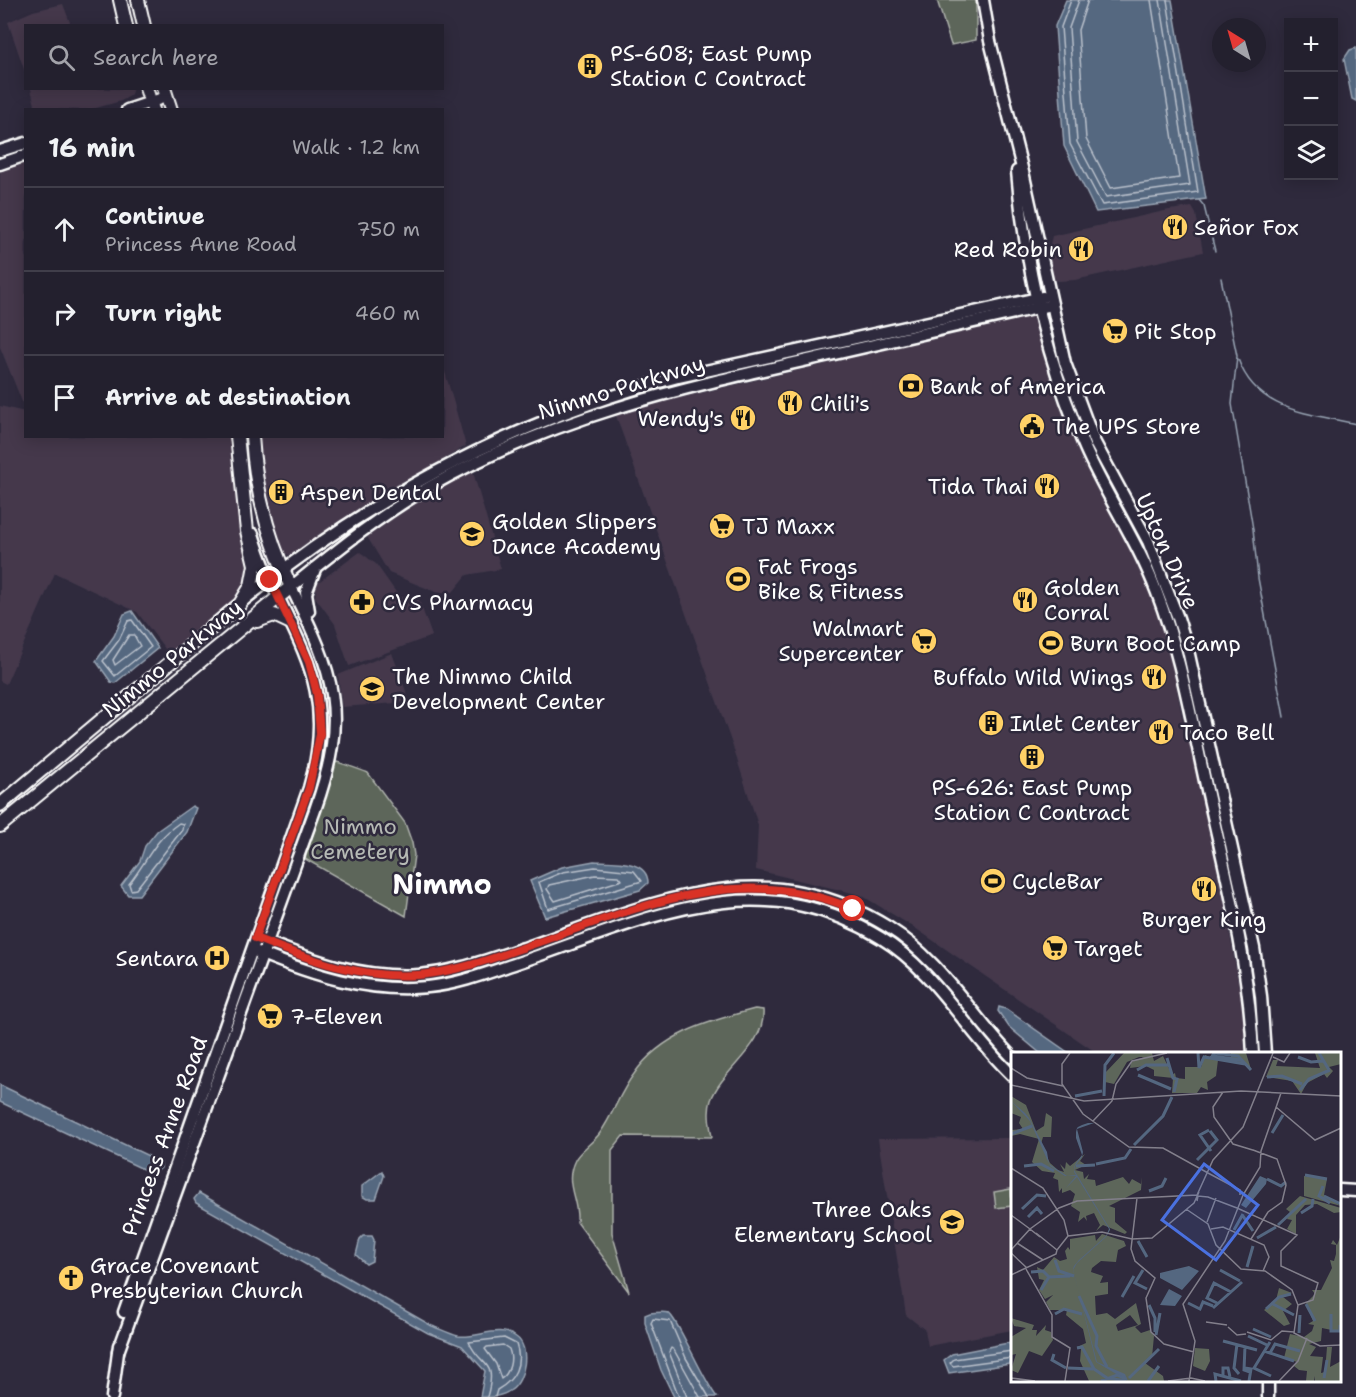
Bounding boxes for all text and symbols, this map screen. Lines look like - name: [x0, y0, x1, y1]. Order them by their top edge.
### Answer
- north arrow: [1212, 18, 1266, 72]
- map controls: [1284, 18, 1338, 180]
- button: +: [1284, 18, 1338, 72]
- search box: [24, 24, 444, 90]
- place label: PS-608; East Pump Station C Contract: [610, 39, 812, 93]
- icon: search: [45, 41, 78, 74]
- text: Search here: [93, 43, 219, 72]
- building icon: PS-608; East Pump Station C Contract: [575, 51, 605, 81]
- button: −: [1284, 72, 1338, 126]
- button: layers: [1284, 126, 1338, 180]
- text: 16 min: [48, 130, 135, 165]
- text: Walk · 1.2 km: [292, 134, 420, 160]
- text: Continue: [105, 202, 205, 231]
- restaurant icon: Señor Fox: [1160, 212, 1190, 242]
- icon: ahead: [48, 213, 81, 246]
- place label: Señor Fox: [1194, 213, 1299, 242]
- text: 750 m: [357, 216, 420, 242]
- text: Princess Anne Road: [105, 231, 297, 257]
- restaurant icon: Red Robin: [1066, 234, 1096, 264]
- place label: Red Robin: [954, 235, 1062, 264]
- icon: right: [48, 297, 81, 330]
- text: Turn right: [105, 299, 222, 328]
- text: 460 m: [355, 300, 420, 326]
- supermarket icon: Pit Stop: [1100, 316, 1130, 346]
- place label: Pit Stop: [1134, 317, 1217, 346]
- street label: Nimmo Parkway: [534, 348, 708, 427]
- bank icon: Bank of America: [896, 371, 926, 401]
- place label: Bank of America: [930, 372, 1106, 401]
- icon: arrive: [48, 381, 81, 414]
- text: Arrive at destination: [105, 383, 351, 412]
- restaurant icon: Chili's: [775, 388, 805, 418]
- place label: Chili's: [810, 389, 870, 418]
- restaurant icon: Wendy's: [728, 403, 758, 433]
- place label: Wendy's: [637, 404, 724, 433]
- public building icon: The UPS Store: [1017, 411, 1047, 441]
- place label: The UPS Store: [1052, 412, 1201, 441]
- restaurant icon: Tida Thai: [1032, 471, 1062, 501]
- place label: Tida Thai: [928, 472, 1028, 501]
- building icon: Aspen Dental: [266, 477, 296, 507]
- place label: Aspen Dental: [300, 478, 441, 507]
- street label: Upton Drive: [1129, 489, 1206, 614]
- place label: Golden Slippers Dance Academy: [492, 507, 661, 561]
- supermarket icon: TJ Maxx: [707, 511, 737, 541]
- place label: TJ Maxx: [742, 512, 835, 541]
- school or university icon: Golden Slippers Dance Academy: [457, 519, 487, 549]
- place label: Fat Frogs Bike & Fitness: [758, 552, 904, 606]
- sports icon: Fat Frogs Bike & Fitness: [723, 564, 753, 594]
- route end: [256, 566, 282, 592]
- place label: Golden Corral: [1044, 573, 1120, 627]
- restaurant icon: Golden Corral: [1010, 585, 1040, 615]
- pharmacy icon: CVS Pharmacy: [347, 587, 377, 617]
- place label: CVS Pharmacy: [382, 588, 534, 617]
- street label: Nimmo Parkway: [96, 593, 249, 724]
- place label: Walmart Supercenter: [778, 614, 904, 668]
- supermarket icon: Walmart Supercenter: [909, 626, 939, 656]
- sports icon: Burn Boot Camp: [1036, 628, 1066, 658]
- place label: Burn Boot Camp: [1070, 629, 1241, 658]
- place label: The Nimmo Child Development Center: [392, 662, 605, 716]
- restaurant icon: Buffalo Wild Wings: [1139, 662, 1169, 692]
- place label: Buffalo Wild Wings: [933, 663, 1134, 692]
- school or university icon: The Nimmo Child Development Center: [357, 674, 387, 704]
- building icon: Inlet Center: [976, 708, 1006, 738]
- place label: Inlet Center: [1010, 709, 1141, 738]
- restaurant icon: Taco Bell: [1146, 717, 1176, 747]
- place label: Taco Bell: [1180, 718, 1275, 747]
- building icon: PS-626: East Pump Station C Contract: [1017, 742, 1047, 772]
- place label: PS-626: East Pump Station C Contract: [932, 773, 1132, 827]
- park label: Nimmo Cemetery: [310, 812, 410, 866]
- district label: Nimmo: [392, 865, 492, 903]
- sports icon: CycleBar: [978, 866, 1008, 896]
- place label: CycleBar: [1012, 867, 1103, 896]
- restaurant icon: Burger King: [1189, 874, 1219, 904]
- route start: [839, 895, 865, 921]
- place label: Burger King: [1142, 905, 1266, 934]
- supermarket icon: Target: [1040, 933, 1070, 963]
- place label: Target: [1074, 934, 1143, 963]
- hospital icon: Sentara: [202, 943, 232, 973]
- place label: Sentara: [116, 944, 198, 973]
- supermarket icon: 7-Eleven: [255, 1001, 285, 1031]
- place label: 7-Eleven: [290, 1002, 383, 1031]
- street label: Princess Anne Road: [115, 1032, 214, 1240]
- inset map: [1011, 1052, 1341, 1382]
- place label: Three Oaks Elementary School: [734, 1195, 932, 1249]
- school or university icon: Three Oaks Elementary School: [937, 1207, 967, 1237]
- place label: Grace Covenant Presbyterian Church: [90, 1251, 303, 1305]
- church icon: Grace Covenant Presbyterian Church: [56, 1263, 86, 1293]

